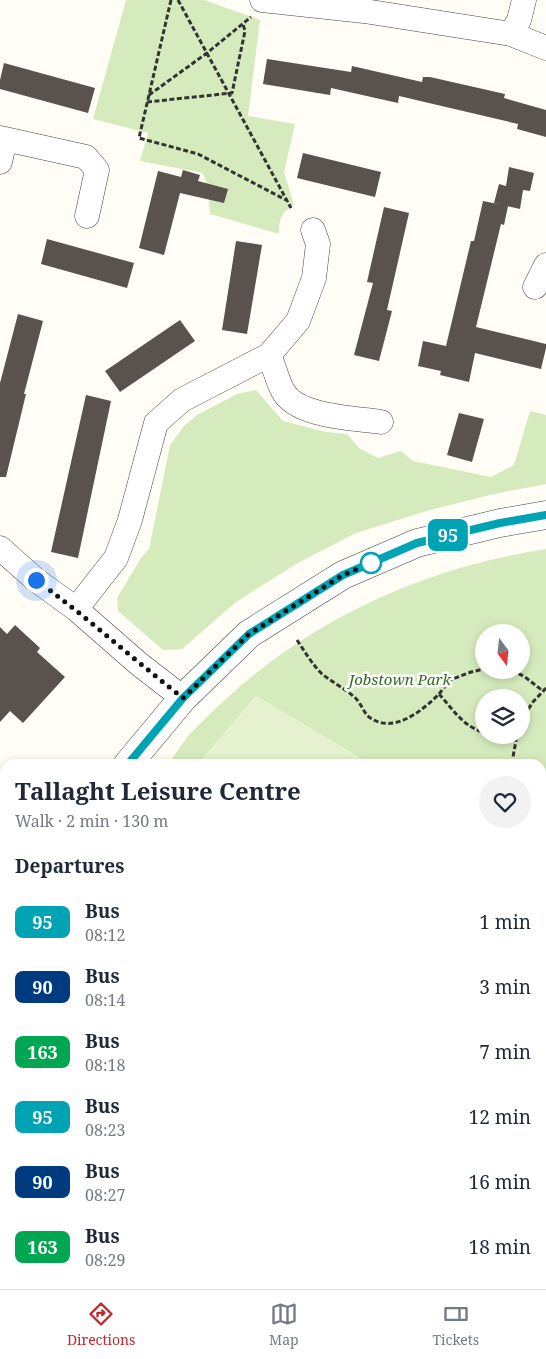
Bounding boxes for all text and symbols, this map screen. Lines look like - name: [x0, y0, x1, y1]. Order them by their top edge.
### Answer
- line badge: 95: [426, 519, 470, 551]
- text: 95: [438, 523, 458, 547]
- unlabelled marker: [360, 552, 382, 574]
- your location: [24, 568, 49, 593]
- north arrow: [475, 624, 530, 679]
- map controls: [475, 624, 530, 744]
- park label: Jobstown Park: [346, 669, 452, 689]
- button: layers: [475, 689, 530, 744]
- text: Tallaght Leisure Centre: [15, 774, 301, 807]
- button: heart: [479, 776, 531, 828]
- text: Walk · 2 min · 130 m: [15, 810, 168, 832]
- text: Departures: [15, 853, 124, 879]
- text: Bus: [85, 898, 120, 924]
- text: 1 min: [479, 909, 531, 935]
- text: 95: [32, 910, 53, 934]
- text: 08:12: [85, 924, 125, 946]
- text: Bus: [85, 963, 120, 989]
- text: 3 min: [479, 974, 531, 1000]
- text: 90: [32, 975, 53, 999]
- text: 08:14: [85, 989, 125, 1011]
- text: Bus: [85, 1028, 120, 1054]
- text: 7 min: [479, 1039, 531, 1065]
- text: 163: [27, 1040, 58, 1064]
- text: 08:18: [85, 1054, 125, 1076]
- text: Bus: [85, 1093, 120, 1119]
- text: 12 min: [469, 1104, 531, 1130]
- text: 95: [32, 1105, 53, 1129]
- text: 08:23: [85, 1119, 125, 1141]
- text: Bus: [85, 1158, 120, 1184]
- text: 16 min: [469, 1169, 531, 1195]
- text: 90: [32, 1170, 53, 1194]
- text: 08:27: [85, 1184, 125, 1206]
- text: Bus: [85, 1223, 120, 1249]
- text: 18 min: [469, 1234, 531, 1260]
- text: 163: [27, 1235, 58, 1259]
- text: 08:29: [85, 1249, 125, 1271]
- tab: Directions: [67, 1300, 135, 1349]
- tab: Map: [269, 1300, 299, 1349]
- tab: Tickets: [433, 1300, 479, 1349]

